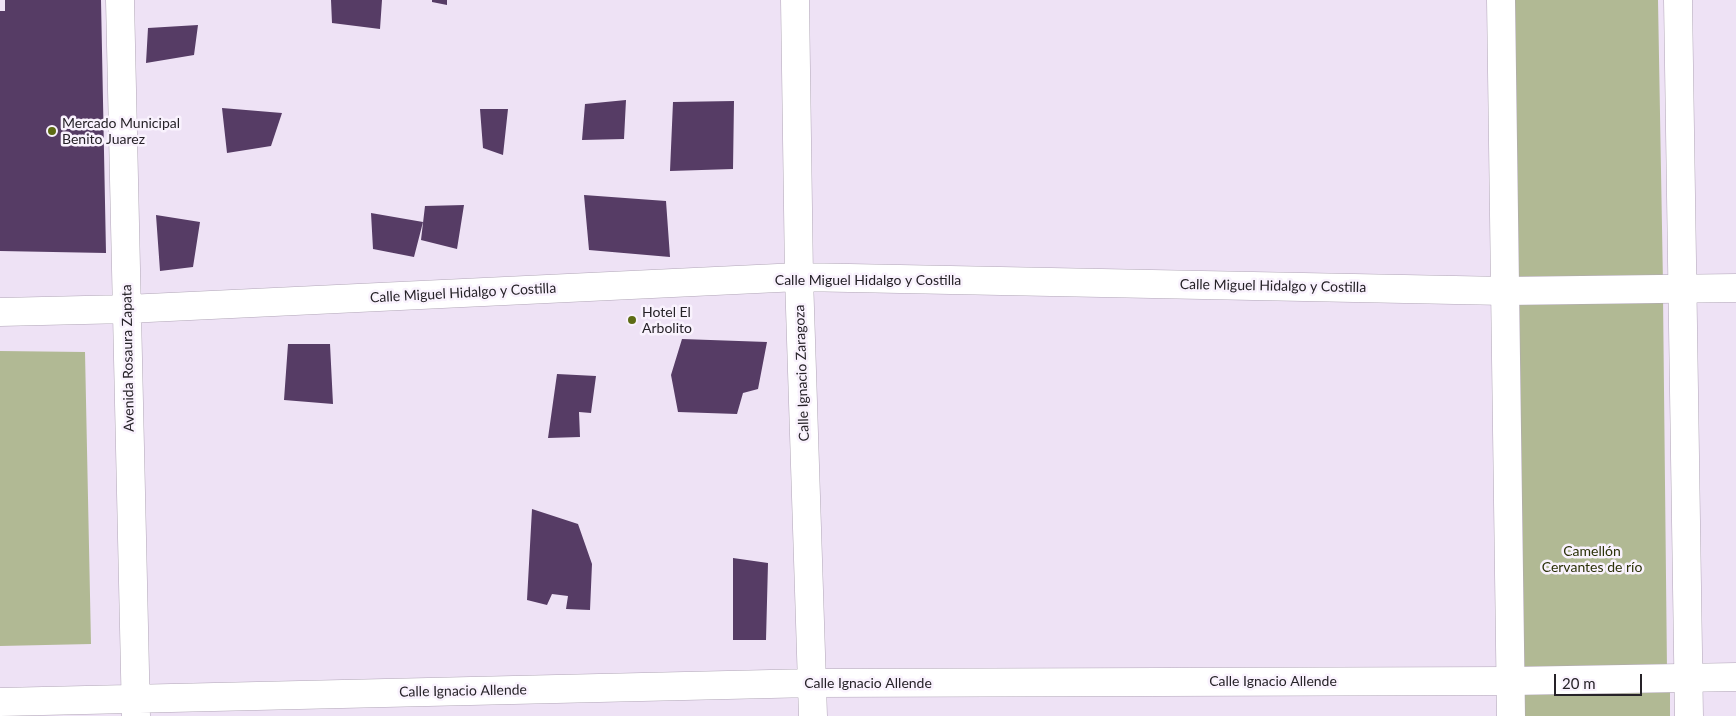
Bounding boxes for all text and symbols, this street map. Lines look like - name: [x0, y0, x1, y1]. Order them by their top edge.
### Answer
- place label: Mercado Municipal Benito Juarez: [62, 115, 180, 148]
- marker: Mercado Municipal Benito Juarez: [46, 125, 58, 137]
- street label: Calle Miguel Hidalgo y Costilla: [775, 272, 961, 288]
- street label: Calle Miguel Hidalgo y Costilla: [1180, 276, 1366, 296]
- street label: Calle Miguel Hidalgo y Costilla: [369, 280, 557, 306]
- street label: Avenida Rosaura Zapata: [118, 284, 138, 432]
- place label: Hotel El Arbolito: [642, 304, 692, 336]
- street label: Calle Ignacio Zaragoza: [791, 304, 813, 442]
- marker: Hotel El Arbolito: [626, 314, 638, 326]
- park label: Camellón Cervantes de río: [1542, 543, 1642, 576]
- scale bar: [1556, 664, 1644, 696]
- street label: Calle Ignacio Allende: [1209, 673, 1337, 689]
- text: 20 m: [1562, 674, 1596, 692]
- street label: Calle Ignacio Allende: [804, 675, 932, 691]
- street label: Calle Ignacio Allende: [399, 681, 527, 701]

